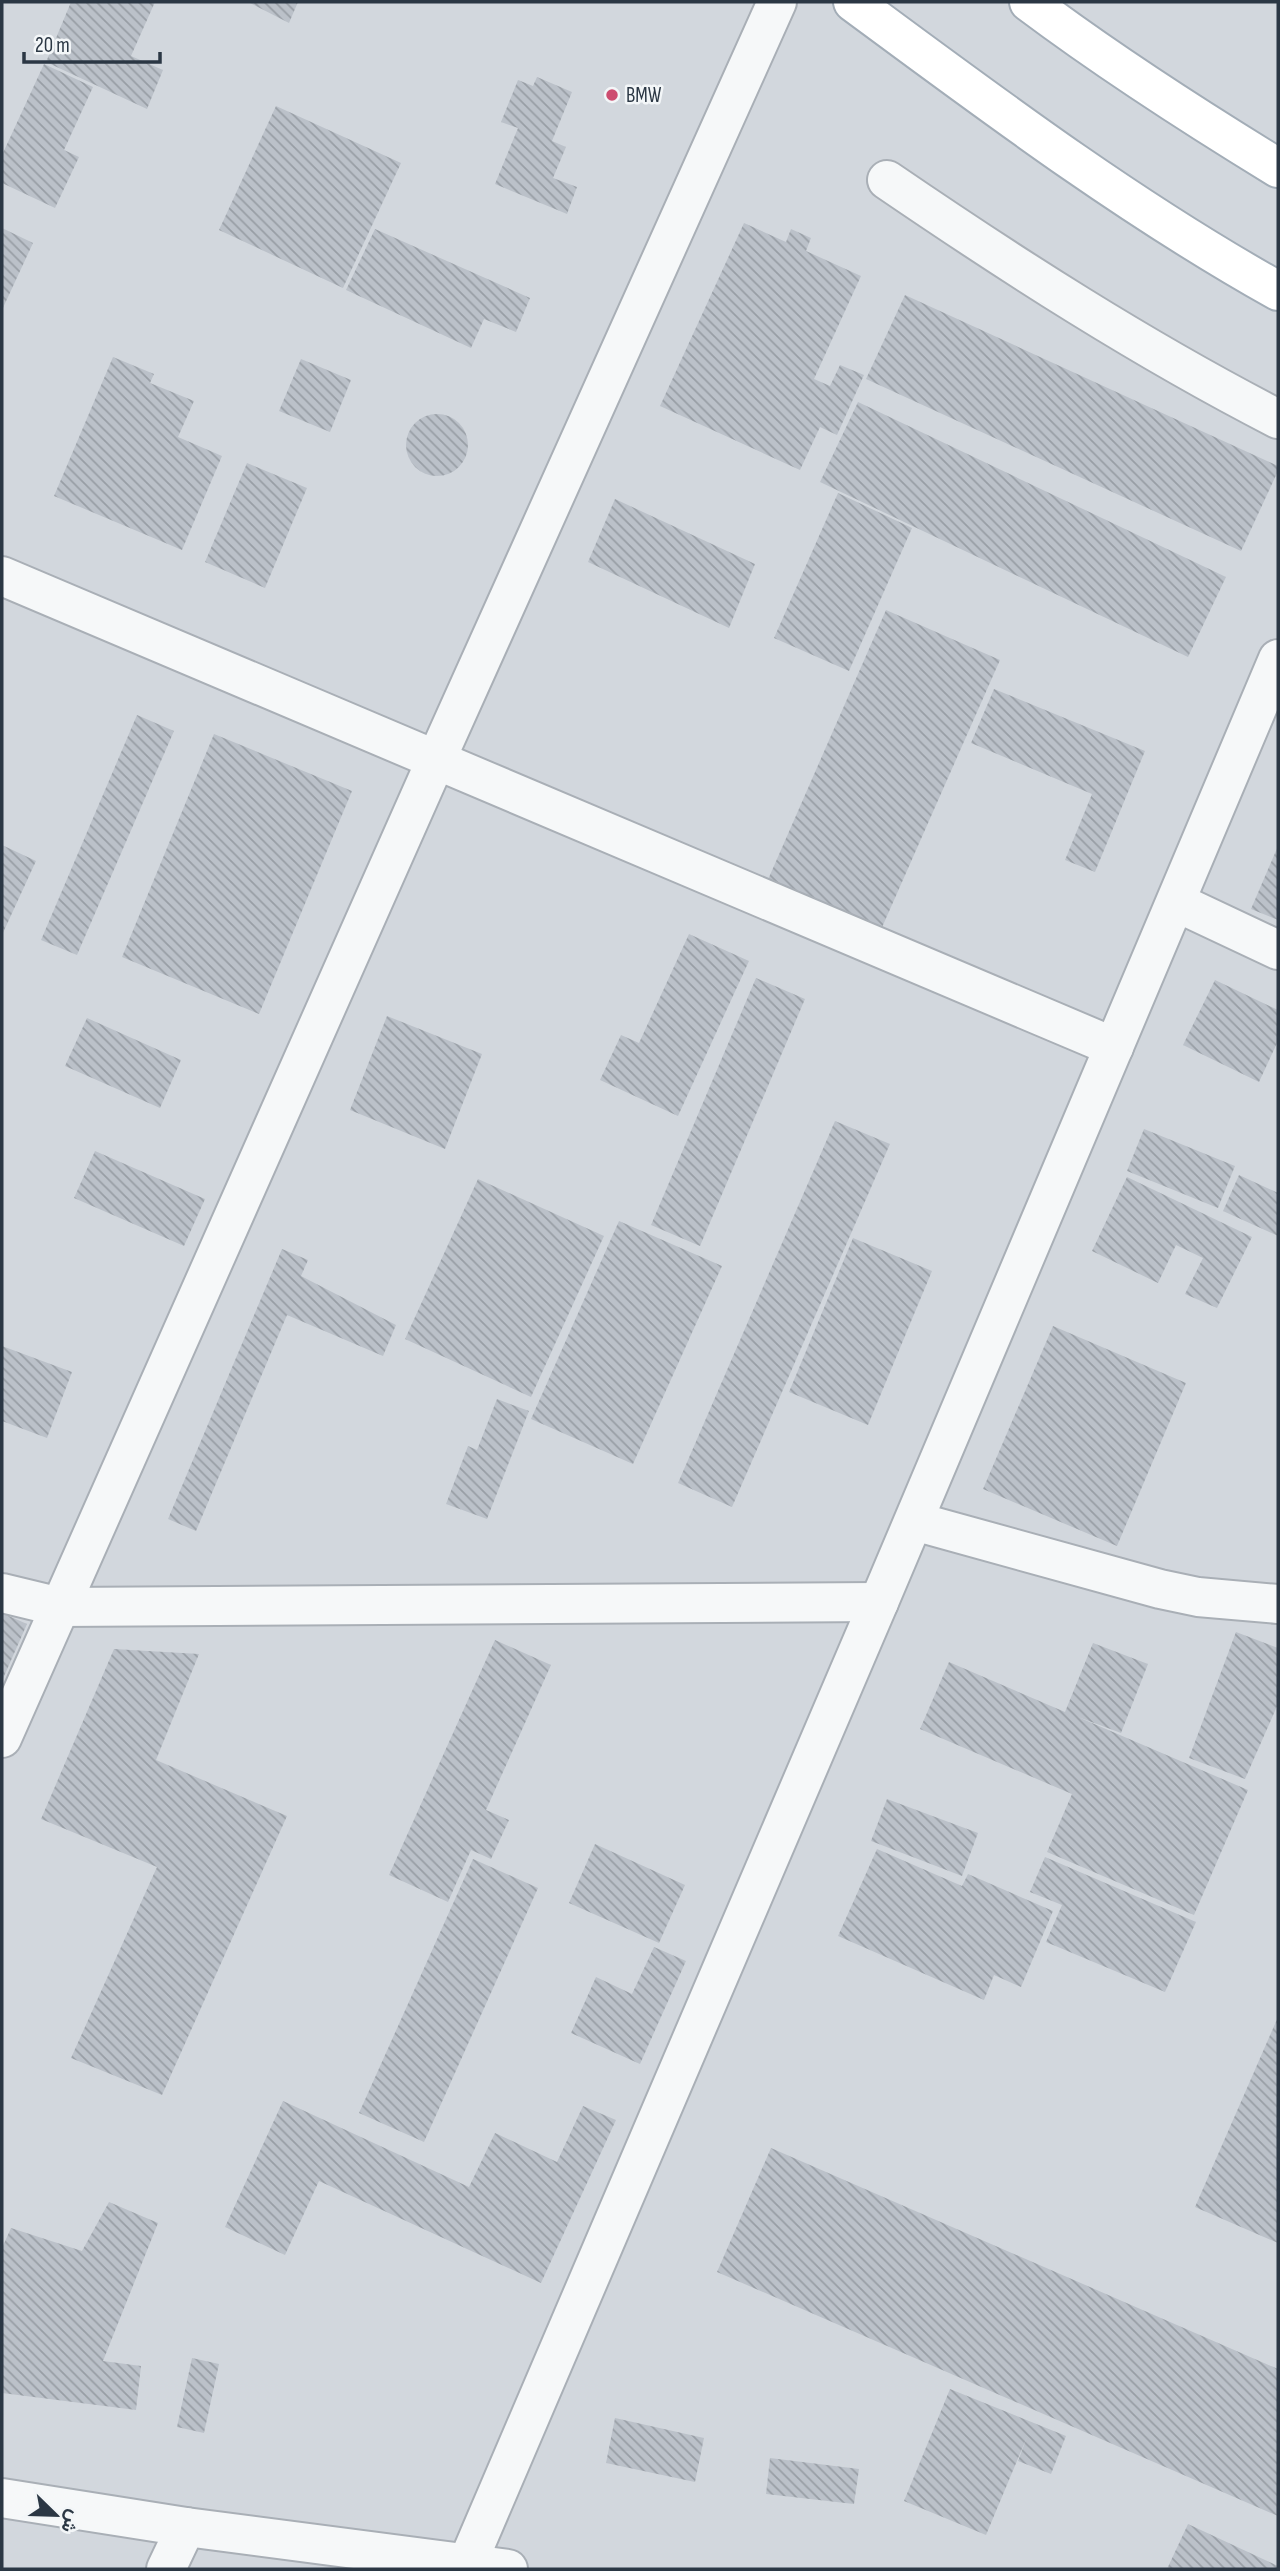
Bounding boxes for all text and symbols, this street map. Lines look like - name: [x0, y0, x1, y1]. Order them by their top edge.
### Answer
- scale bar: [24, 21, 161, 65]
- text: 20 m: [35, 33, 70, 58]
- place label: BMW: [626, 83, 662, 108]
- marker: BMW: [604, 87, 620, 103]
- north arrow: [21, 2480, 91, 2550]
- text: ش: [55, 2506, 85, 2536]

